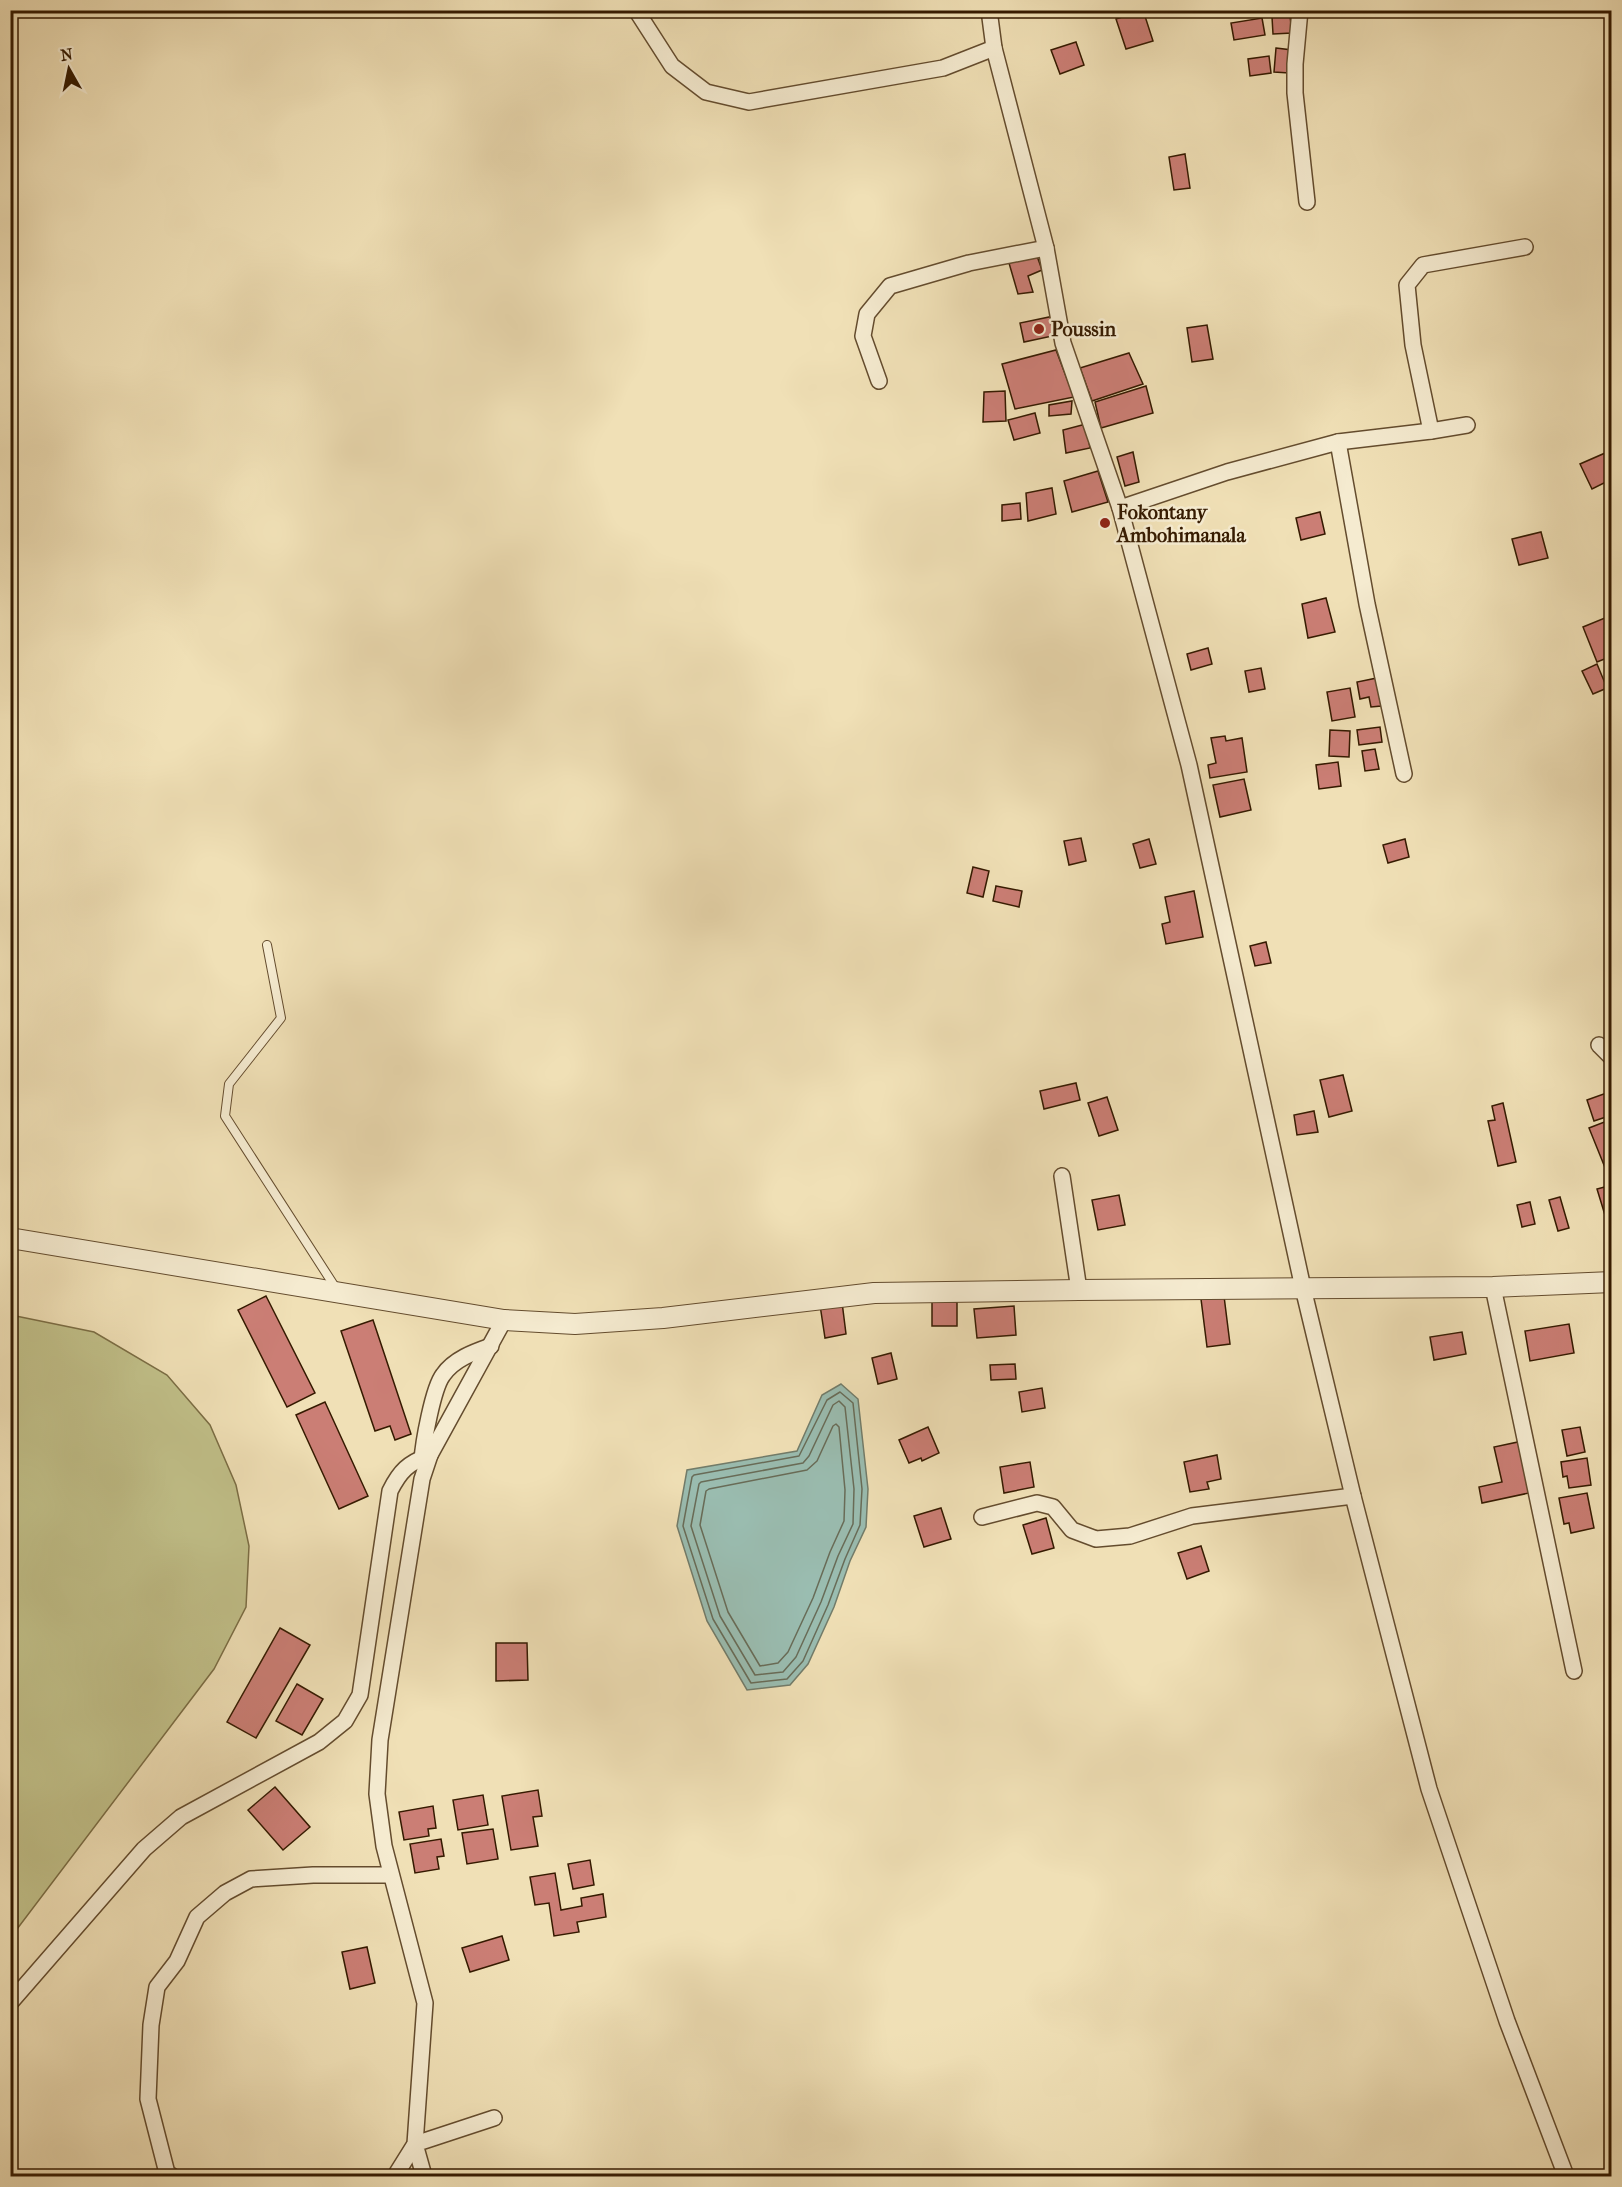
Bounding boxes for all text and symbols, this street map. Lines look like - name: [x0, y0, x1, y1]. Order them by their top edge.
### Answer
- north arrow: [39, 39, 99, 99]
- text: N: [59, 44, 75, 65]
- place label: Poussin: [1051, 318, 1117, 341]
- marker: Poussin: [1032, 322, 1046, 336]
- place label: Fokontany Ambohimanala: [1115, 501, 1246, 547]
- marker: Fokontany Ambohimanala: [1098, 516, 1112, 530]

